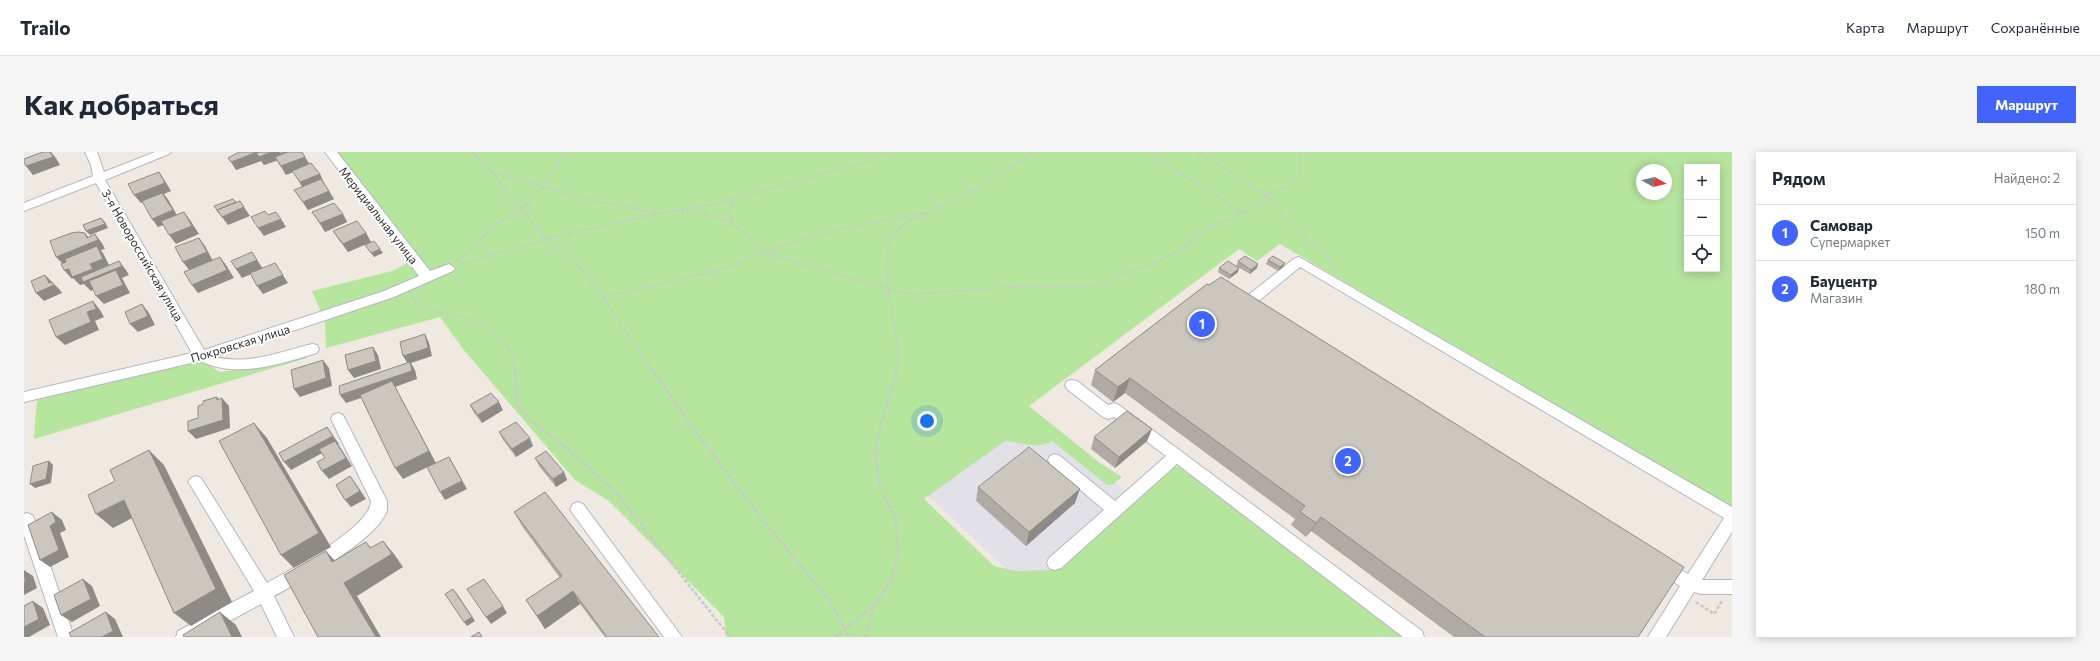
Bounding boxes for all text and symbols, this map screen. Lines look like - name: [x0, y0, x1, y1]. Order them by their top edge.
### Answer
- text: Trailo: [20, 16, 71, 39]
- text: Карта: [1846, 19, 1884, 36]
- text: Маршрут: [1906, 19, 1969, 36]
- text: Сохранённые: [1991, 19, 2080, 36]
- button: Маршрут: [1977, 86, 2076, 123]
- text: Как добраться: [24, 87, 219, 121]
- street label: Меридиальная улица: [337, 164, 421, 266]
- north arrow: [1636, 164, 1672, 200]
- map controls: [1684, 164, 1720, 272]
- button: +: [1684, 164, 1720, 200]
- text: Рядом: [1772, 168, 1826, 189]
- text: Найдено: 2: [1994, 170, 2060, 186]
- street label: 3-я Новороссийская улица: [99, 187, 187, 323]
- button: −: [1684, 200, 1720, 236]
- text: Самовар: [1810, 216, 1873, 234]
- text: 1: [1782, 225, 1788, 241]
- text: 150 m: [2025, 225, 2060, 241]
- text: Супермаркет: [1810, 234, 1890, 250]
- button: locate: [1684, 236, 1720, 272]
- text: Бауцентр: [1810, 272, 1877, 290]
- text: 2: [1781, 281, 1789, 297]
- text: 180 m: [2024, 281, 2060, 297]
- text: Магазин: [1810, 290, 1863, 306]
- pin: 1: [1189, 309, 1215, 339]
- street label: Покровская улица: [189, 321, 291, 365]
- your location: [917, 411, 937, 431]
- pin: 2: [1335, 446, 1361, 476]

